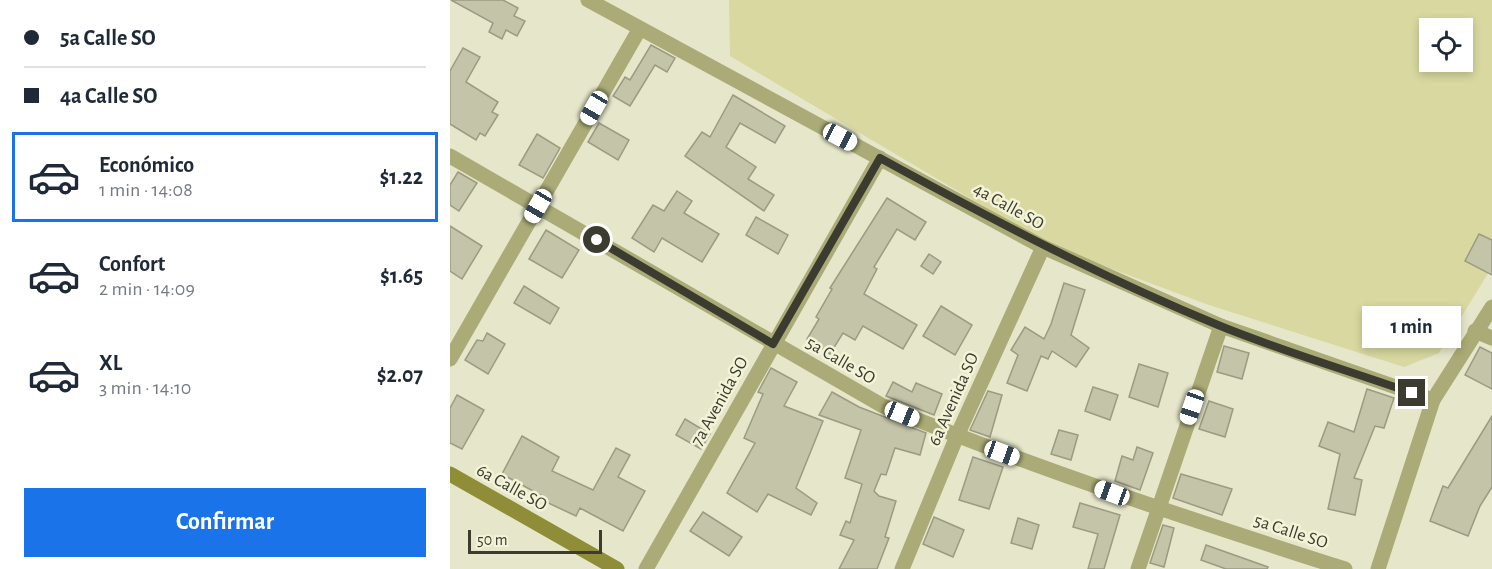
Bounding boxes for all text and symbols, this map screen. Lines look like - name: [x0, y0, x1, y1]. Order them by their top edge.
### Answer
- map controls: [1419, 18, 1473, 72]
- button: locate: [1419, 18, 1473, 72]
- text: 5a Calle SO: [60, 27, 156, 49]
- text: 4a Calle SO: [60, 85, 157, 107]
- car: [577, 88, 611, 128]
- car: [820, 121, 860, 153]
- icon: car: [27, 150, 81, 204]
- text: Económico: [99, 154, 194, 176]
- text: $1.22: [379, 166, 423, 188]
- text: 1 min · 14:08: [99, 180, 193, 200]
- street label: 4a Calle SO: [970, 180, 1047, 234]
- car: [521, 186, 555, 226]
- route start: [583, 226, 610, 253]
- icon: car: [27, 249, 81, 303]
- text: Confort: [99, 253, 165, 275]
- text: $1.65: [380, 265, 423, 287]
- text: 2 min · 14:09: [99, 279, 195, 299]
- callout: 1 min: [1362, 306, 1462, 348]
- text: 1 min: [1390, 317, 1433, 337]
- street label: 5a Calle SO: [803, 334, 878, 388]
- icon: car: [27, 348, 81, 402]
- street label: 6a Avenida SO: [925, 350, 982, 449]
- text: XL: [99, 352, 122, 374]
- street label: 7a Avenida SO: [688, 354, 752, 449]
- text: $2.07: [377, 364, 423, 386]
- text: 3 min · 14:10: [99, 378, 191, 398]
- route end: [1398, 379, 1425, 406]
- car: [1178, 387, 1206, 427]
- car: [882, 399, 922, 429]
- car: [982, 438, 1022, 468]
- street label: 6a Calle SO: [473, 461, 550, 515]
- car: [1092, 478, 1132, 508]
- button: Confirmar: [24, 488, 426, 557]
- street label: 5a Calle SO: [1251, 512, 1330, 552]
- scale bar: [468, 527, 602, 554]
- text: 50 m: [477, 532, 508, 548]

